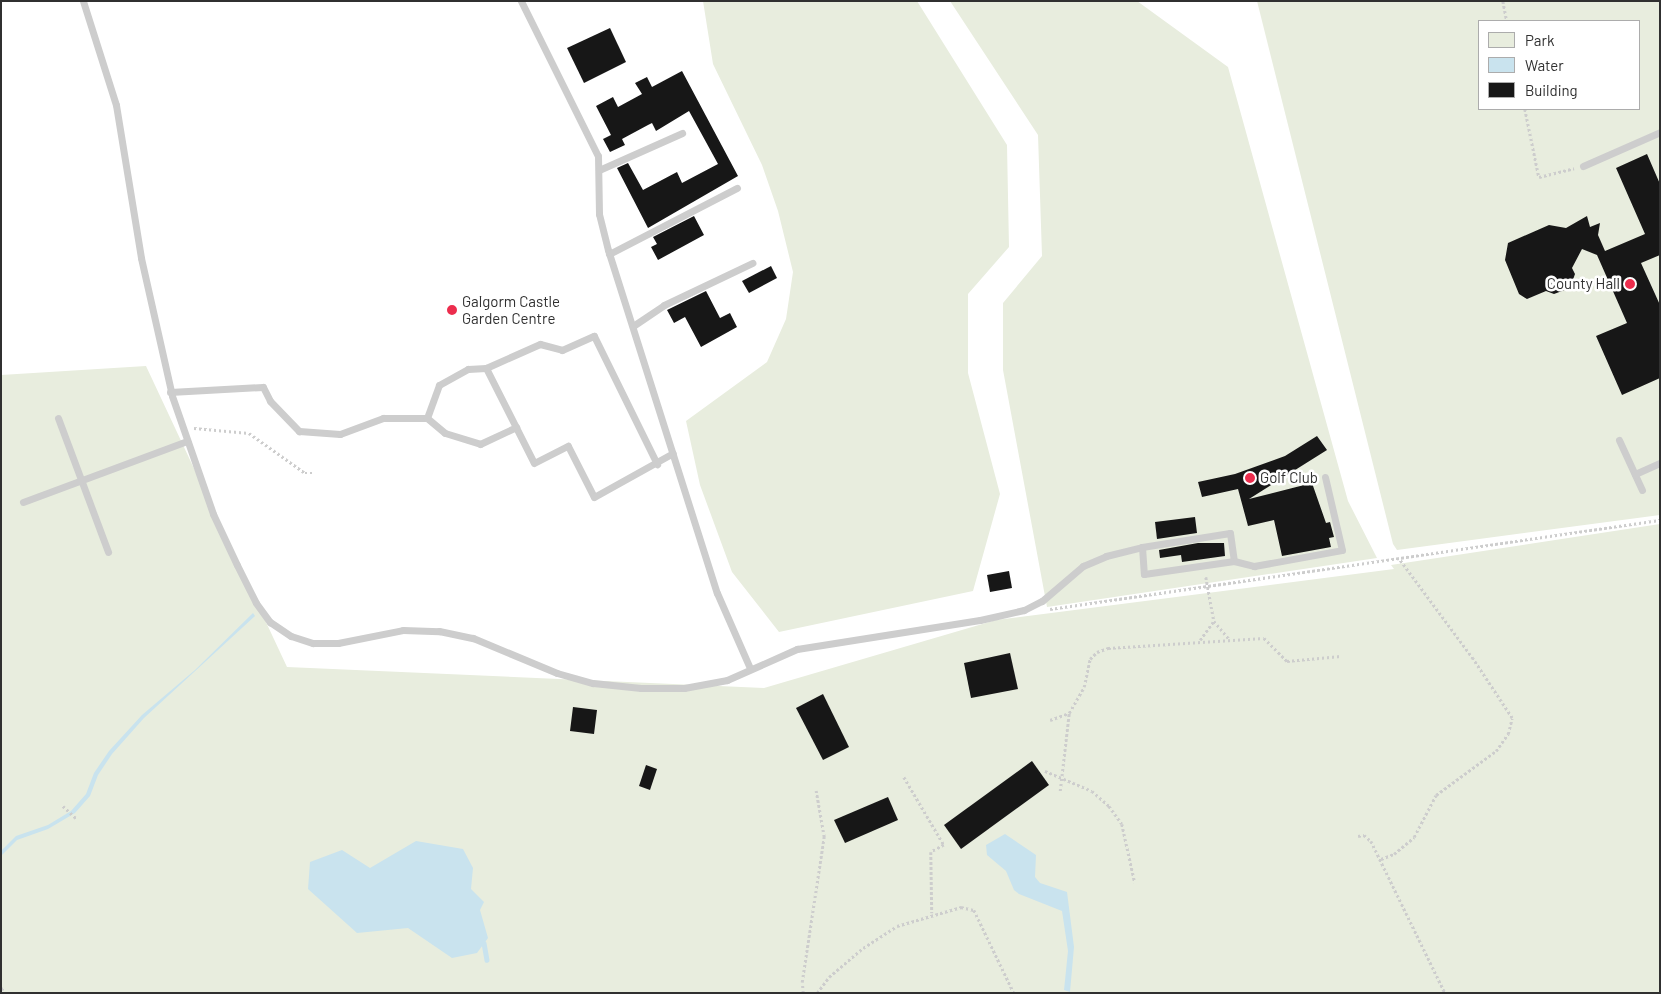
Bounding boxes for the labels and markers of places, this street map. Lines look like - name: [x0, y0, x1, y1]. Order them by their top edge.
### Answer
- place label: County Hall: [1547, 275, 1620, 293]
- marker: County Hall: [1624, 278, 1636, 290]
- place label: Galgorm Castle Garden Centre: [462, 292, 560, 327]
- marker: Galgorm Castle Garden Centre: [446, 304, 458, 316]
- place label: Golf Club: [1260, 469, 1318, 487]
- marker: Golf Club: [1244, 472, 1256, 484]

